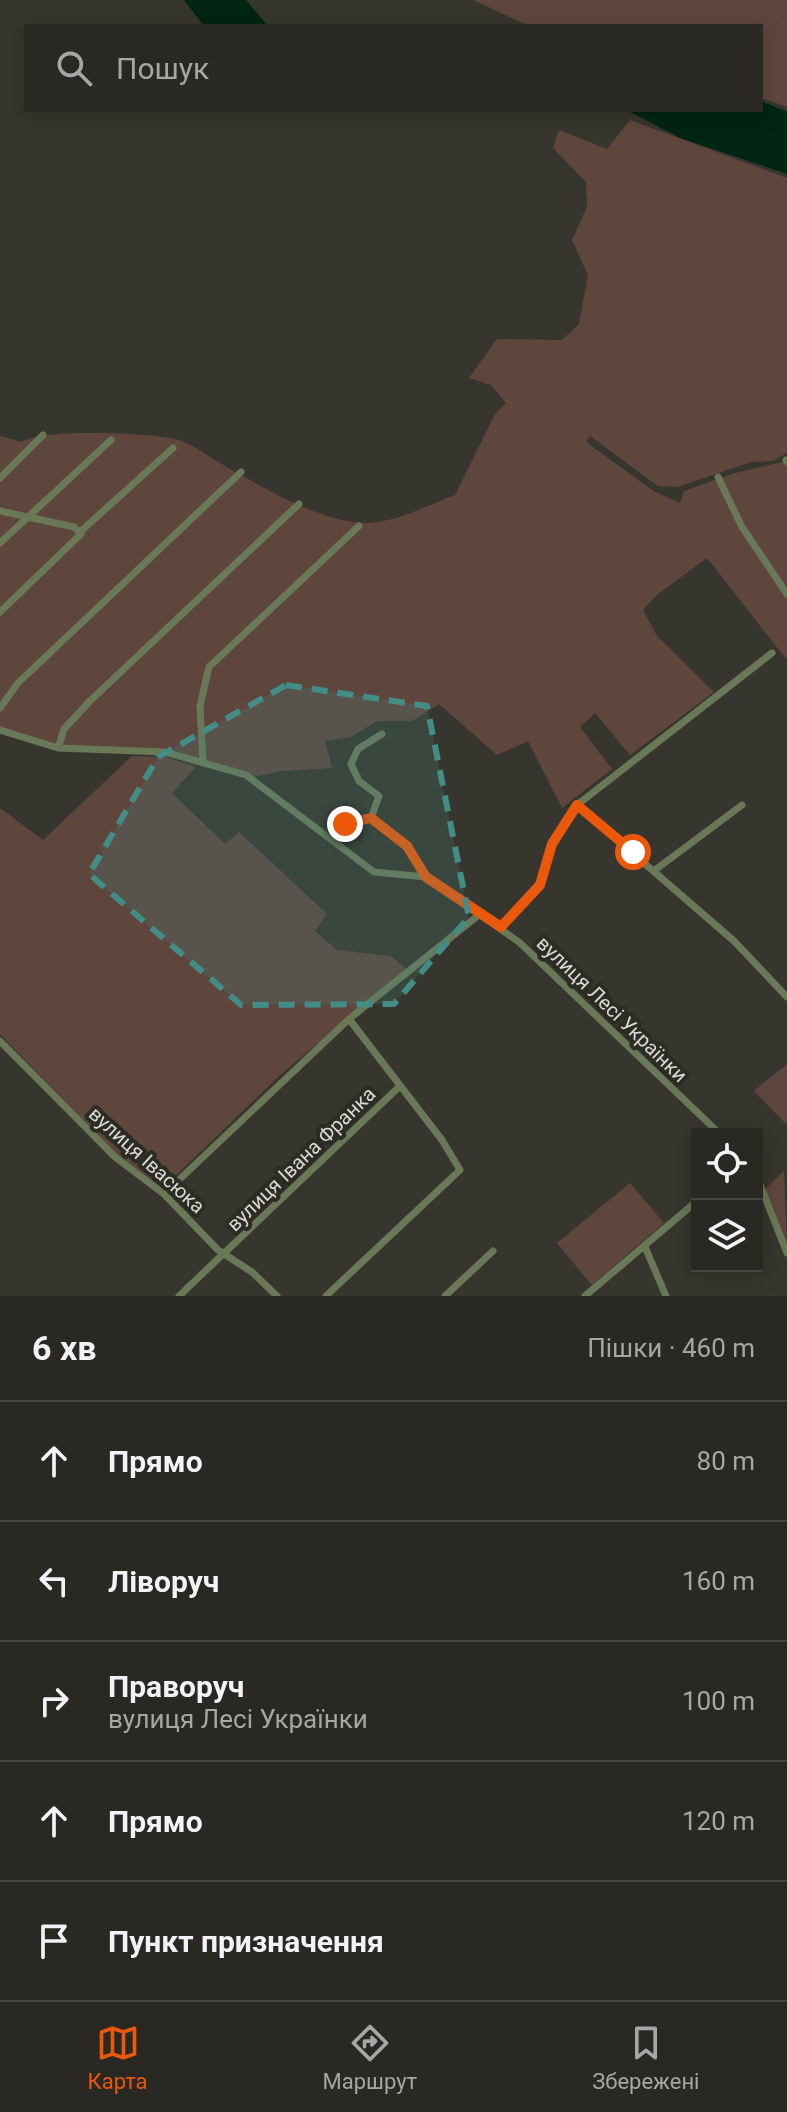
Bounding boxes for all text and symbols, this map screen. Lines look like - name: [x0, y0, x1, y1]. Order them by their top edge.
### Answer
- search box: [24, 24, 763, 112]
- icon: search: [52, 46, 96, 90]
- text: Пошук: [116, 51, 209, 86]
- route end: [327, 806, 363, 842]
- route start: [615, 834, 651, 870]
- street label: вулиця Лесі Українки: [532, 931, 692, 1087]
- street label: вулиця Івана Франка: [222, 1082, 380, 1236]
- street label: вулиця Івасюка: [84, 1102, 210, 1218]
- map controls: [691, 1128, 763, 1272]
- button: locate: [691, 1128, 763, 1200]
- button: layers: [691, 1200, 763, 1272]
- text: 6 хв: [32, 1328, 96, 1368]
- text: Пішки · 460 m: [587, 1333, 755, 1363]
- icon: ahead: [32, 1439, 76, 1483]
- text: Прямо: [108, 1444, 203, 1479]
- text: 80 m: [697, 1446, 755, 1476]
- icon: left: [32, 1559, 76, 1603]
- text: Ліворуч: [108, 1564, 219, 1599]
- text: 160 m: [682, 1566, 755, 1596]
- text: Праворуч: [108, 1669, 244, 1704]
- icon: right: [32, 1679, 76, 1723]
- text: 100 m: [682, 1686, 755, 1716]
- text: вулиця Лесі Українки: [108, 1704, 368, 1734]
- icon: ahead: [32, 1799, 76, 1843]
- text: Прямо: [108, 1804, 203, 1839]
- text: 120 m: [682, 1806, 755, 1836]
- icon: arrive: [32, 1919, 76, 1963]
- text: Пункт призначення: [108, 1924, 384, 1959]
- tab: Карта: [88, 2021, 148, 2094]
- tab: Маршрут: [323, 2021, 417, 2094]
- tab: Збережені: [592, 2021, 699, 2094]

